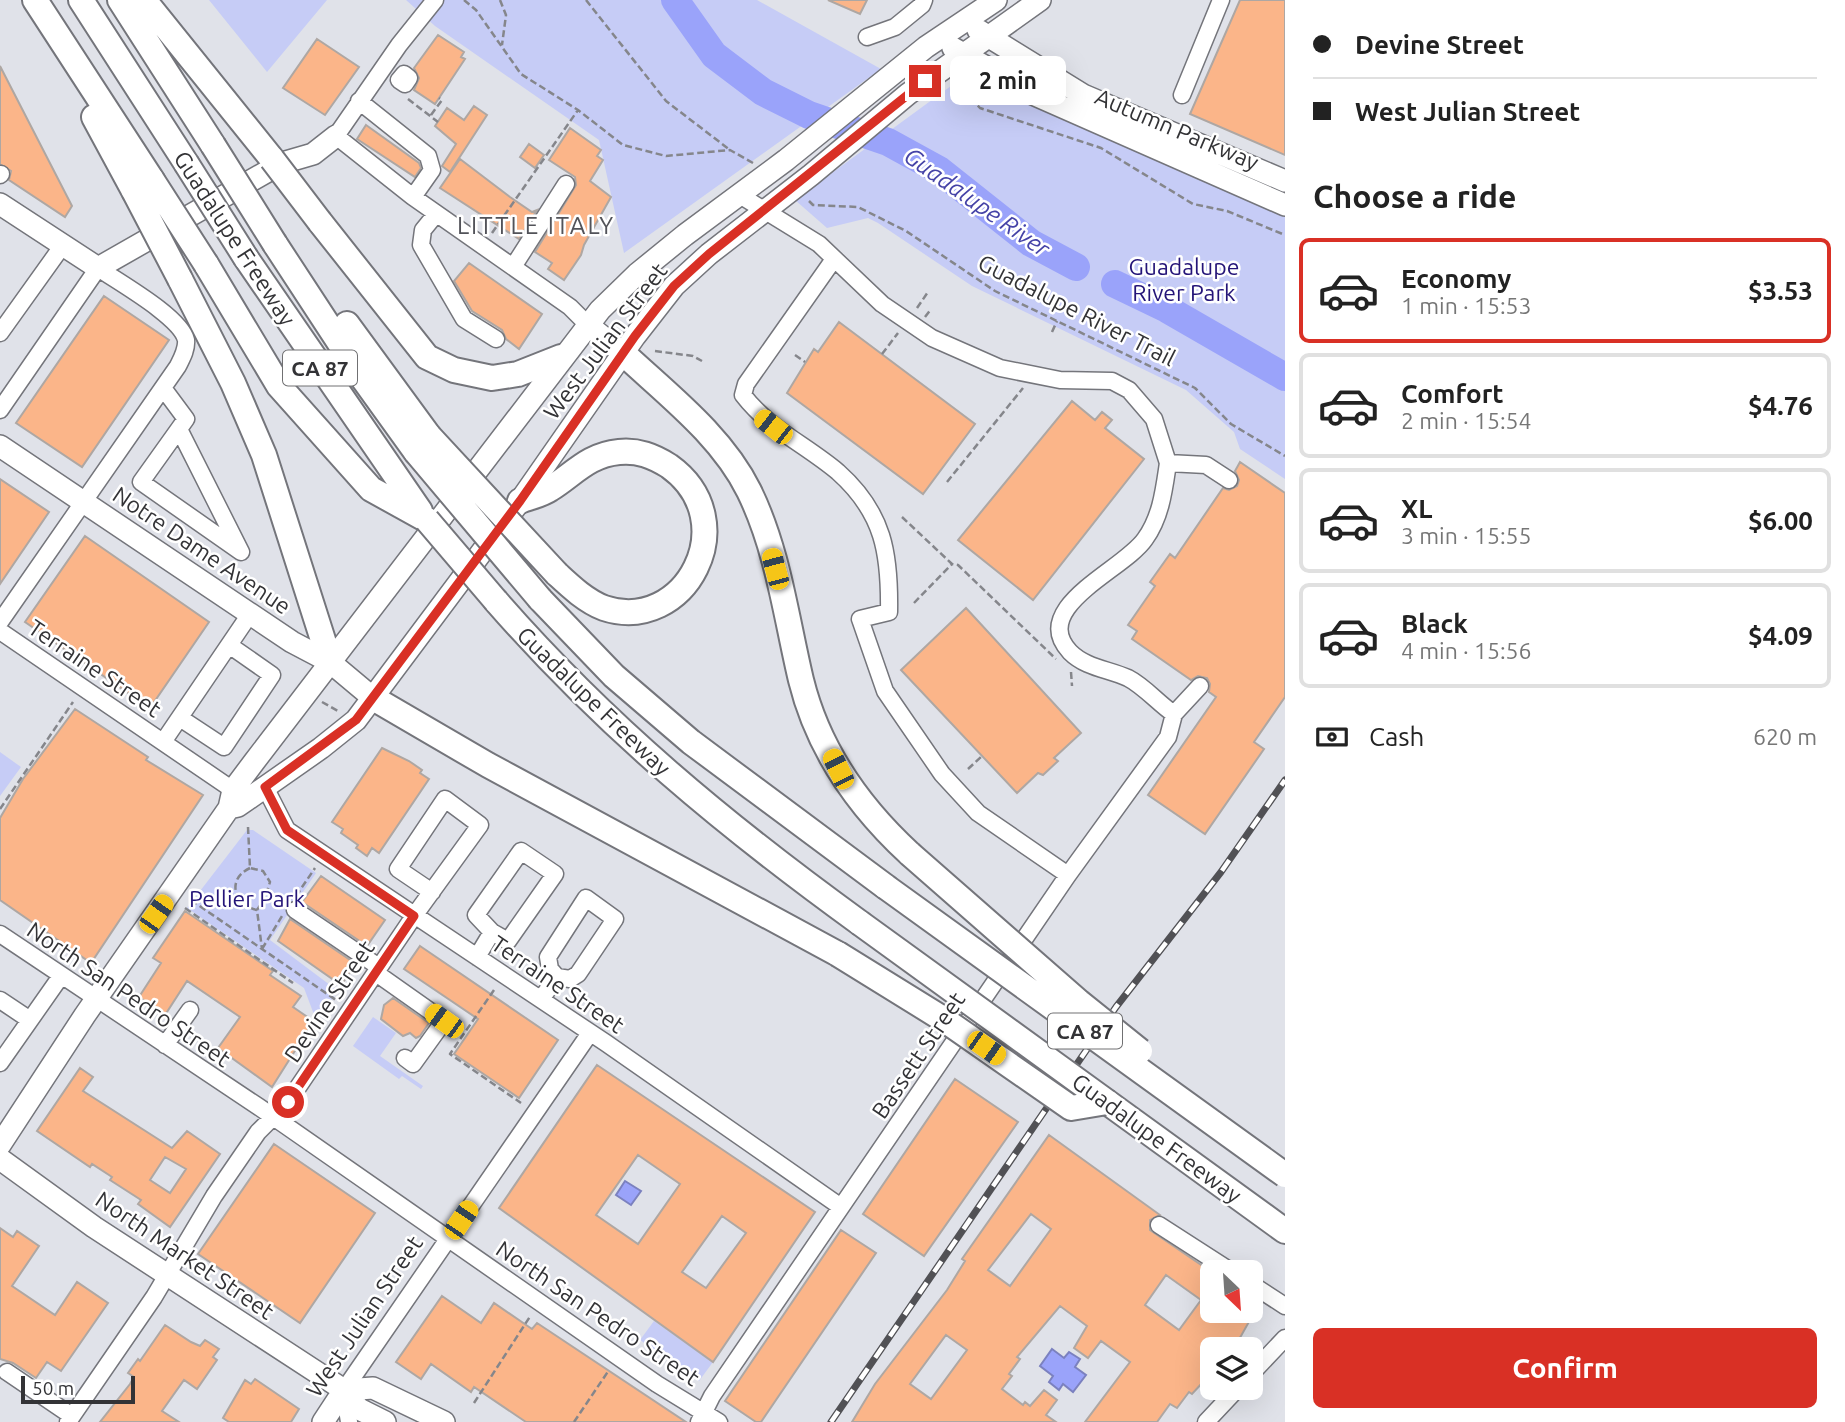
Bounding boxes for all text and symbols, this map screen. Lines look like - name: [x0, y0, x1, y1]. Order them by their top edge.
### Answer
- text: Devine Street: [1355, 30, 1524, 59]
- callout: 2 min: [950, 56, 1065, 106]
- route end: [909, 65, 941, 97]
- text: 2 min: [979, 68, 1037, 93]
- street label: Autumn Parkway: [1092, 83, 1262, 175]
- text: West Julian Street: [1355, 97, 1580, 126]
- water label: Guadalupe River: [899, 142, 1056, 263]
- street label: Guadalupe Freeway: [169, 146, 301, 330]
- text: Choose a ride: [1313, 178, 1516, 214]
- district label: LITTLE ITALY: [457, 212, 615, 239]
- street label: Guadalupe River Trail: [974, 249, 1180, 371]
- park label: Guadalupe River Park: [1129, 254, 1239, 305]
- street label: West Julian Street: [538, 258, 672, 424]
- icon: car: [1317, 259, 1380, 322]
- text: Economy: [1401, 264, 1511, 293]
- text: $3.53: [1748, 276, 1813, 305]
- text: 1 min · 15:53: [1401, 293, 1532, 318]
- road number: CA 87: [283, 350, 357, 386]
- icon: car: [1317, 374, 1380, 437]
- text: Comfort: [1401, 379, 1504, 408]
- text: $4.76: [1748, 391, 1813, 420]
- car: [750, 406, 797, 448]
- text: 2 min · 15:54: [1401, 408, 1532, 433]
- street label: Notre Dame Avenue: [108, 481, 296, 619]
- icon: car: [1317, 489, 1380, 552]
- text: XL: [1401, 494, 1432, 523]
- text: $6.00: [1748, 506, 1813, 535]
- text: 3 min · 15:55: [1401, 523, 1532, 548]
- car: [760, 546, 791, 592]
- icon: car: [1317, 604, 1380, 667]
- text: Black: [1401, 609, 1468, 638]
- street label: Terraine Street: [24, 614, 166, 722]
- text: $4.09: [1748, 621, 1813, 650]
- street label: Guadalupe Freeway: [512, 622, 676, 780]
- text: 4 min · 15:56: [1401, 638, 1532, 663]
- icon: cash: [1313, 718, 1351, 756]
- text: Cash: [1369, 722, 1424, 751]
- text: 620 m: [1753, 724, 1817, 749]
- car: [820, 746, 857, 792]
- park label: Pellier Park: [189, 886, 305, 911]
- car: [136, 891, 177, 937]
- street label: North San Pedro Street: [23, 917, 235, 1071]
- street label: Terraine Street: [487, 930, 629, 1038]
- street label: Devine Street: [279, 936, 379, 1066]
- street label: Bassett Street: [867, 987, 969, 1123]
- car: [421, 1000, 468, 1042]
- road number: CA 87: [1048, 1014, 1122, 1048]
- car: [963, 1027, 1010, 1069]
- street label: Guadalupe Freeway: [1068, 1068, 1246, 1208]
- route start: [272, 1086, 304, 1118]
- street label: North Market Street: [91, 1186, 279, 1324]
- car: [441, 1197, 482, 1243]
- street label: West Julian Street: [301, 1231, 427, 1401]
- street label: North San Pedro Street: [492, 1236, 704, 1390]
- north arrow: [1200, 1260, 1264, 1323]
- map controls: [1200, 1260, 1263, 1400]
- button: Confirm: [1313, 1328, 1817, 1408]
- button: layers: [1200, 1337, 1263, 1400]
- scale bar: [21, 1373, 135, 1405]
- text: 50 m: [32, 1377, 74, 1399]

